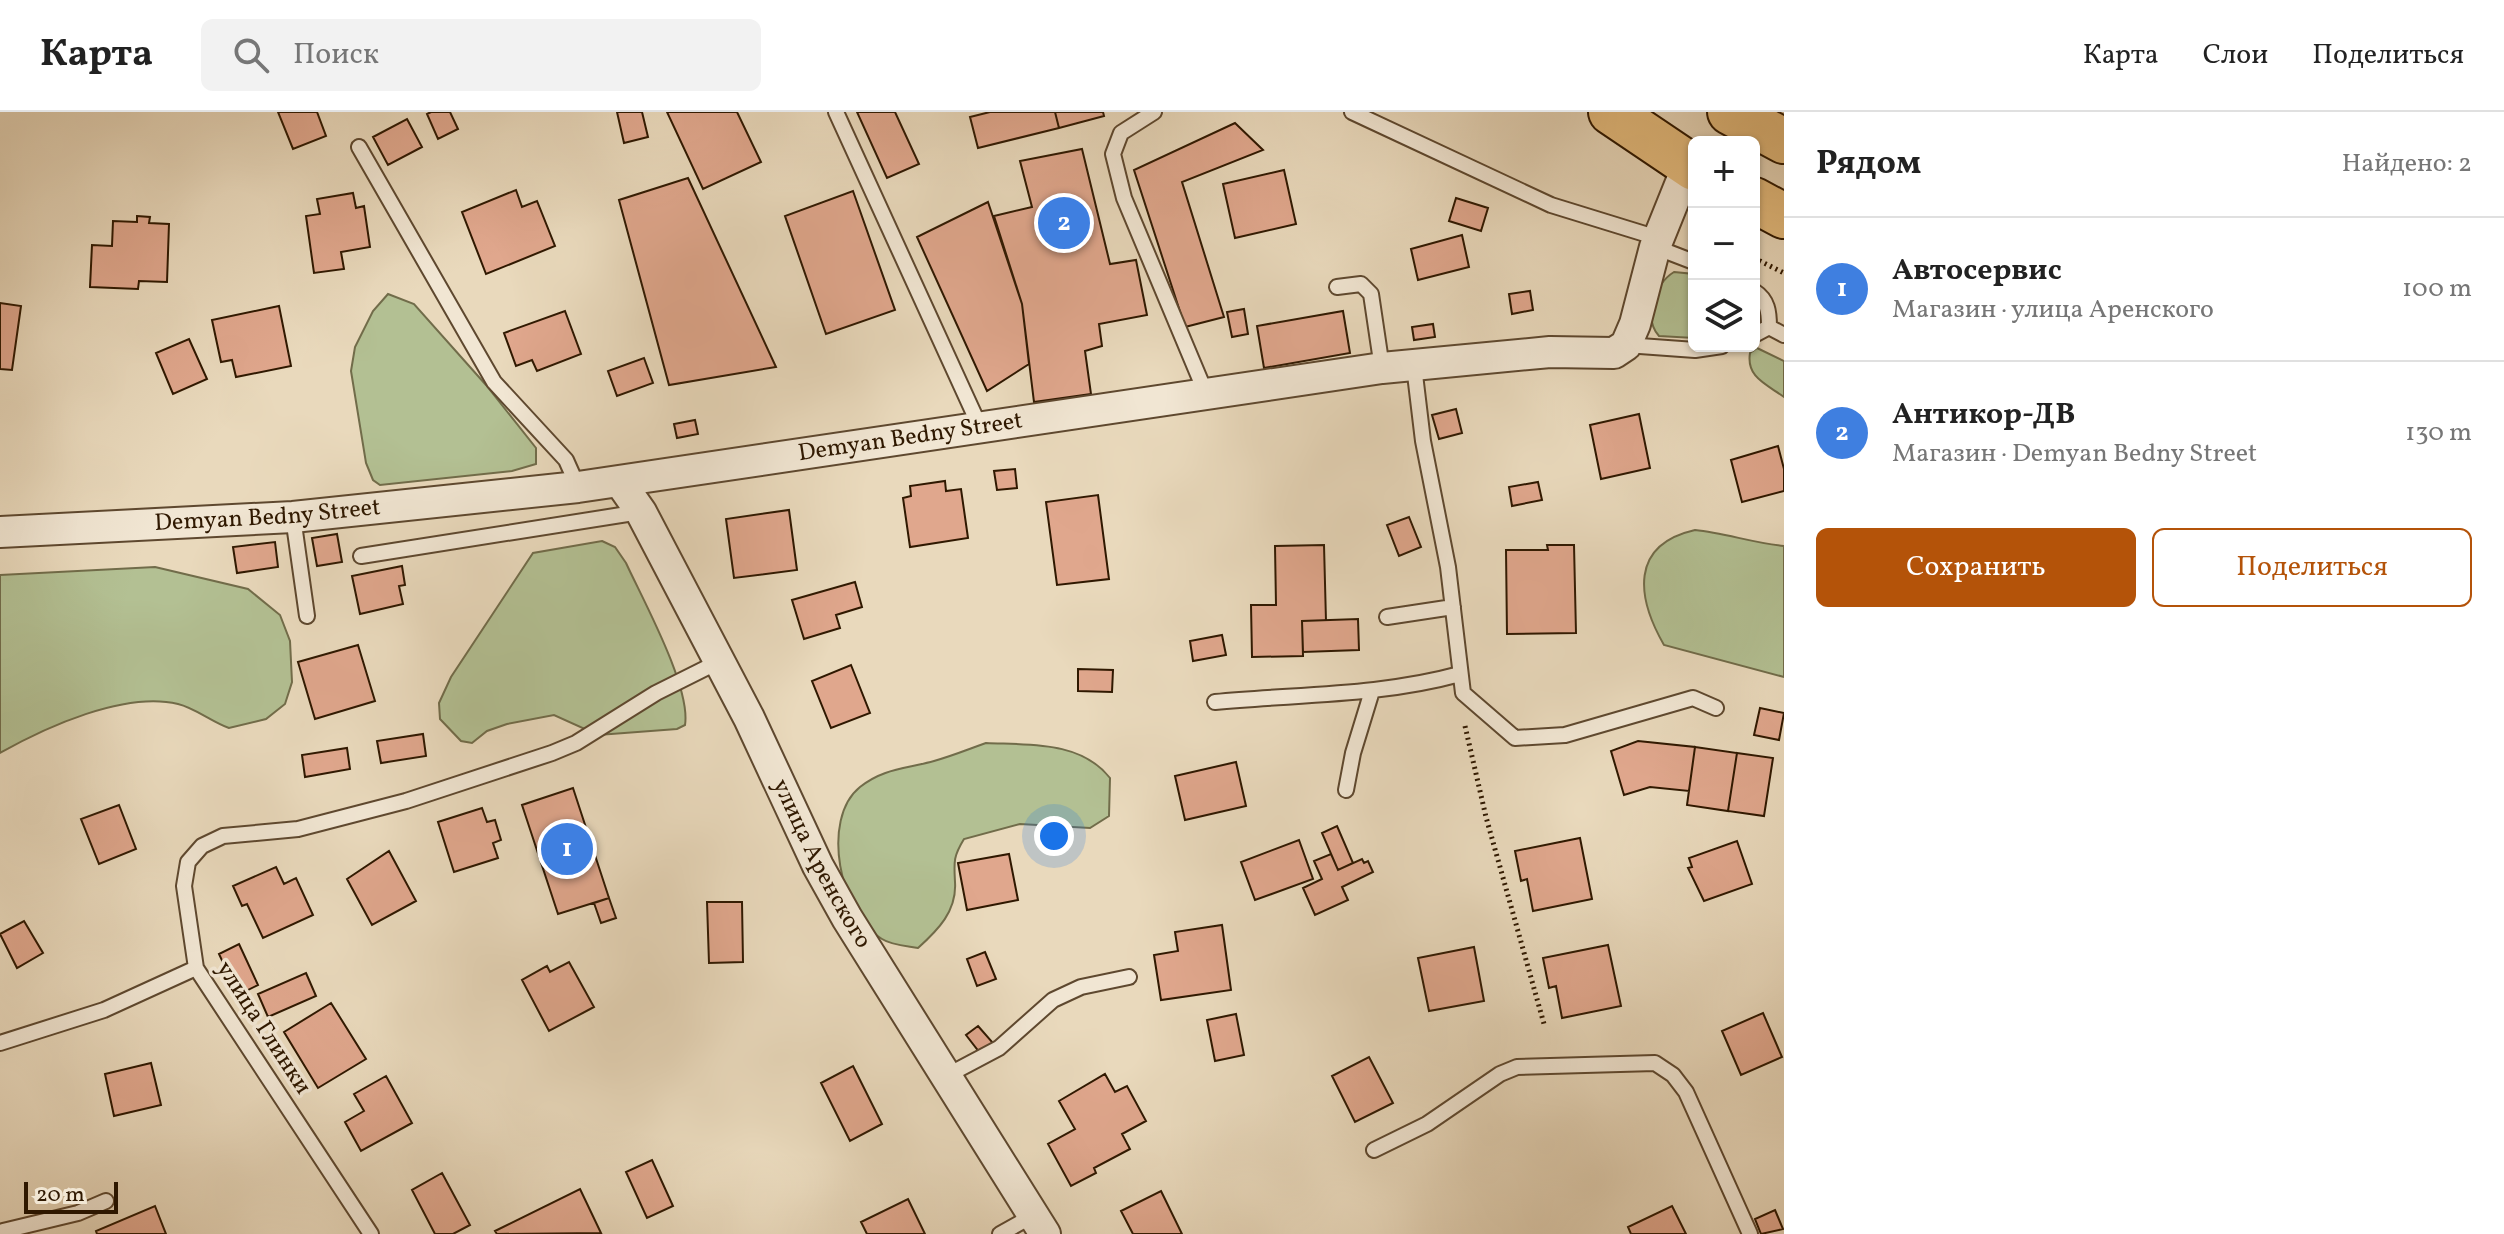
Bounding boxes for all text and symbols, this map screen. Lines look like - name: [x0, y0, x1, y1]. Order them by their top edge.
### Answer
- search box: [201, 19, 761, 91]
- text: Карта: [40, 29, 153, 82]
- icon: search: [229, 33, 273, 77]
- text: Поиск: [293, 34, 379, 76]
- text: Карта: [2083, 36, 2159, 75]
- text: Слои: [2203, 36, 2268, 75]
- text: Поделиться: [2312, 36, 2464, 75]
- map controls: [1688, 136, 1760, 352]
- button: +: [1688, 136, 1760, 208]
- text: Рядом: [1816, 141, 1921, 188]
- text: Найдено: 2: [2342, 146, 2472, 182]
- pin: 2: [1038, 193, 1090, 253]
- button: −: [1688, 208, 1760, 280]
- text: Автосервис: [1892, 250, 2062, 292]
- text: 1: [1837, 271, 1847, 307]
- text: 100 m: [2402, 271, 2472, 307]
- button: layers: [1688, 280, 1760, 352]
- text: Магазин · улица Аренского: [1892, 292, 2214, 328]
- text: Антикор-ДВ: [1892, 394, 2075, 436]
- street label: Demyan Bedny Street: [796, 404, 1025, 471]
- text: 2: [1835, 415, 1849, 451]
- text: 130 m: [2405, 415, 2472, 451]
- text: Магазин · Demyan Bedny Street: [1892, 436, 2257, 472]
- street label: Demyan Bedny Street: [154, 491, 382, 541]
- button: Сохранить: [1816, 528, 2136, 607]
- button: Поделиться: [2152, 528, 2472, 607]
- street label: улица Аренского: [763, 773, 879, 956]
- your location: [1034, 816, 1074, 856]
- pin: 1: [541, 819, 593, 879]
- street label: улица Глинки: [207, 955, 319, 1101]
- scale bar: [24, 1178, 118, 1214]
- text: 20 m: [36, 1180, 85, 1211]

